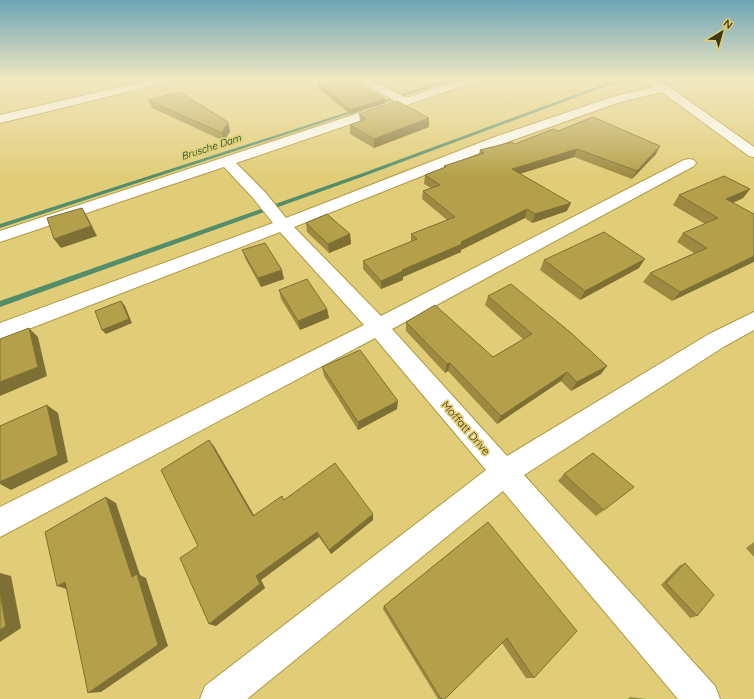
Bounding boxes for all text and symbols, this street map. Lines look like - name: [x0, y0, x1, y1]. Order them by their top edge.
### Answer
- north arrow: [702, 12, 742, 52]
- text: N: [721, 16, 735, 32]
- water label: Brusche Dam: [179, 131, 243, 163]
- street label: Moffatt Drive: [439, 398, 493, 458]

